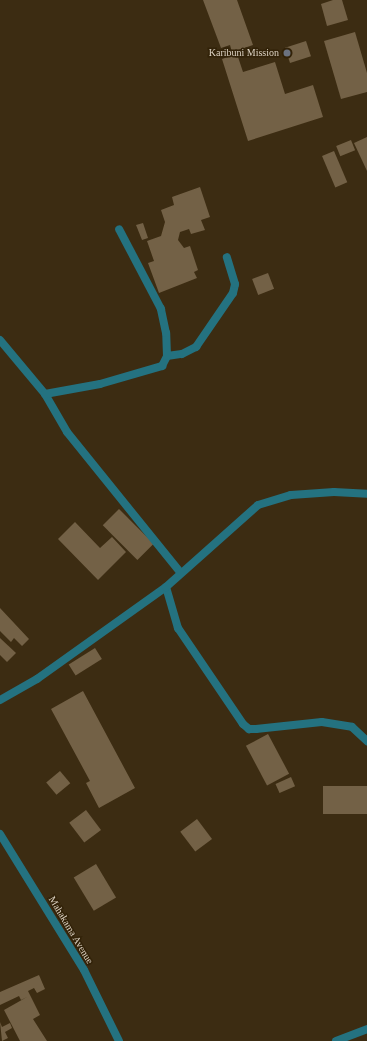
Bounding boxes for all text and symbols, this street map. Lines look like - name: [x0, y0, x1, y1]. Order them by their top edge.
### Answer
- place label: Karibuni Mission: [209, 47, 279, 59]
- marker: Karibuni Mission: [282, 48, 292, 58]
- street label: Mahakama Avenue: [46, 894, 96, 966]

